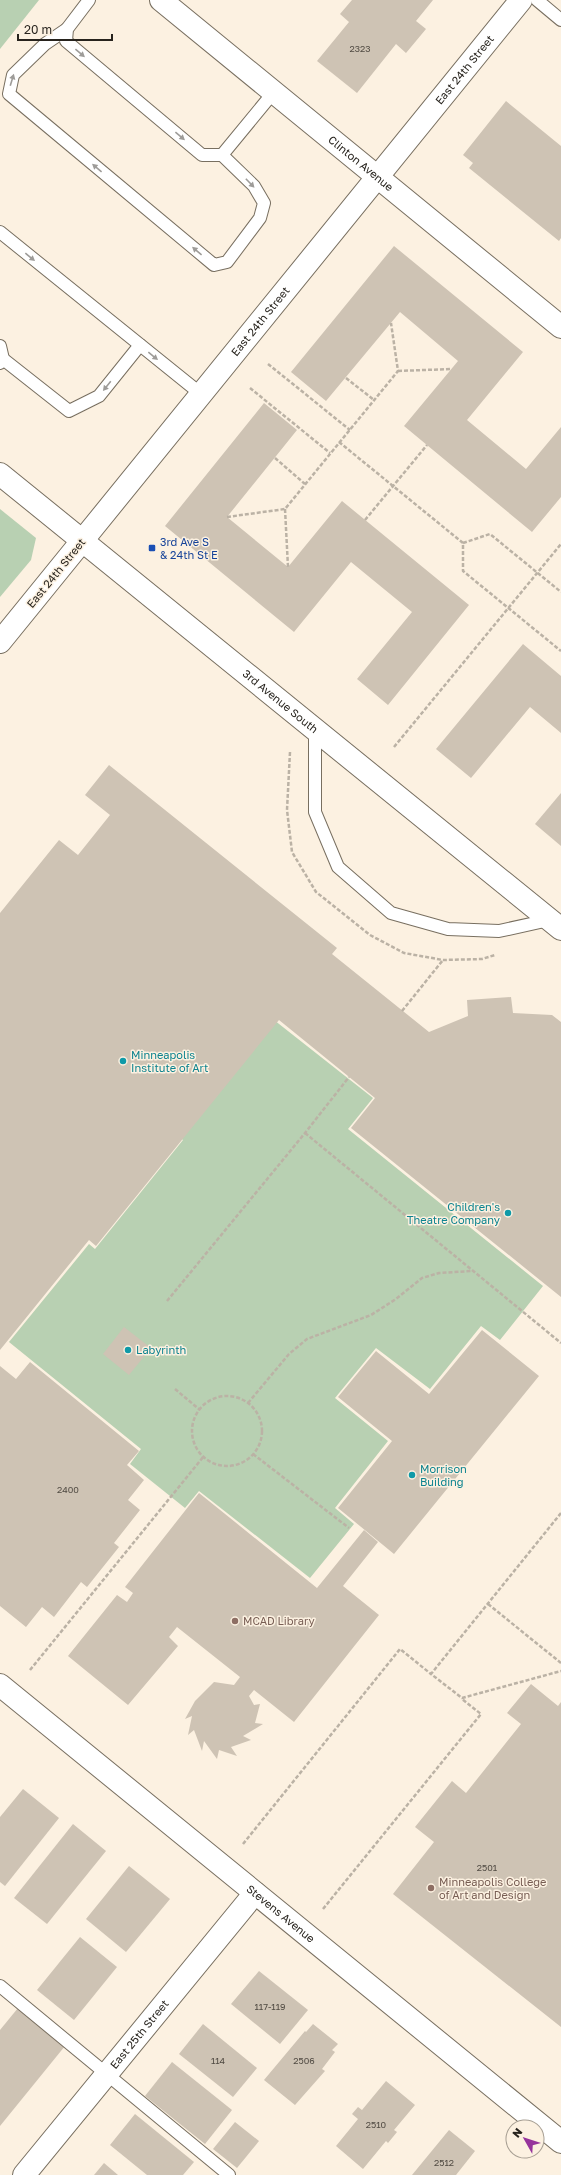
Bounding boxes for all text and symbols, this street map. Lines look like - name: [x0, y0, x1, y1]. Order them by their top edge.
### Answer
- scale bar: [18, 16, 112, 42]
- text: 20 m: [24, 22, 52, 37]
- street label: East 24th Street: [432, 32, 496, 107]
- house number: 2323: [350, 43, 370, 54]
- one-way arrow: [75, 48, 85, 57]
- one-way arrow: [9, 73, 15, 85]
- one-way arrow: [174, 132, 185, 141]
- street label: Clinton Avenue: [326, 133, 396, 193]
- one-way arrow: [92, 163, 102, 172]
- one-way arrow: [245, 178, 255, 188]
- one-way arrow: [192, 246, 202, 255]
- one-way arrow: [25, 252, 36, 261]
- street label: East 24th Street: [228, 284, 292, 358]
- one-way arrow: [148, 351, 159, 360]
- one-way arrow: [103, 381, 111, 392]
- street label: East 24th Street: [24, 535, 88, 610]
- place label: 3rd Ave S & 24th St E: [160, 535, 218, 561]
- marker: 3rd Ave S & 24th St E: [147, 543, 157, 553]
- street label: 3rd Avenue South: [240, 667, 321, 735]
- place label: Minneapolis Institute of Art: [131, 1048, 209, 1074]
- marker: Minneapolis Institute of Art: [118, 1056, 128, 1066]
- place label: Children's Theatre Company: [407, 1200, 500, 1226]
- marker: Children's Theatre Company: [503, 1208, 513, 1218]
- place label: Labyrinth: [136, 1343, 186, 1356]
- marker: Labyrinth: [123, 1345, 133, 1355]
- place label: Morrison Building: [420, 1462, 467, 1488]
- marker: Morrison Building: [407, 1470, 417, 1480]
- house number: 2400: [57, 1484, 79, 1495]
- place label: MCAD Library: [243, 1614, 315, 1627]
- marker: MCAD Library: [230, 1616, 240, 1626]
- house number: 2501: [477, 1862, 498, 1873]
- place label: Minneapolis College of Art and Design: [439, 1875, 546, 1901]
- street label: Stevens Avenue: [244, 1882, 318, 1945]
- marker: Minneapolis College of Art and Design: [426, 1883, 436, 1893]
- street label: East 25th Street: [107, 1997, 171, 2071]
- house number: 117-119: [254, 2001, 286, 2012]
- house number: 114: [211, 2055, 226, 2066]
- house number: 2506: [293, 2055, 315, 2066]
- house number: 2510: [366, 2119, 387, 2130]
- north arrow: [505, 2119, 545, 2159]
- text: N: [509, 2125, 525, 2140]
- house number: 2512: [434, 2157, 454, 2168]

